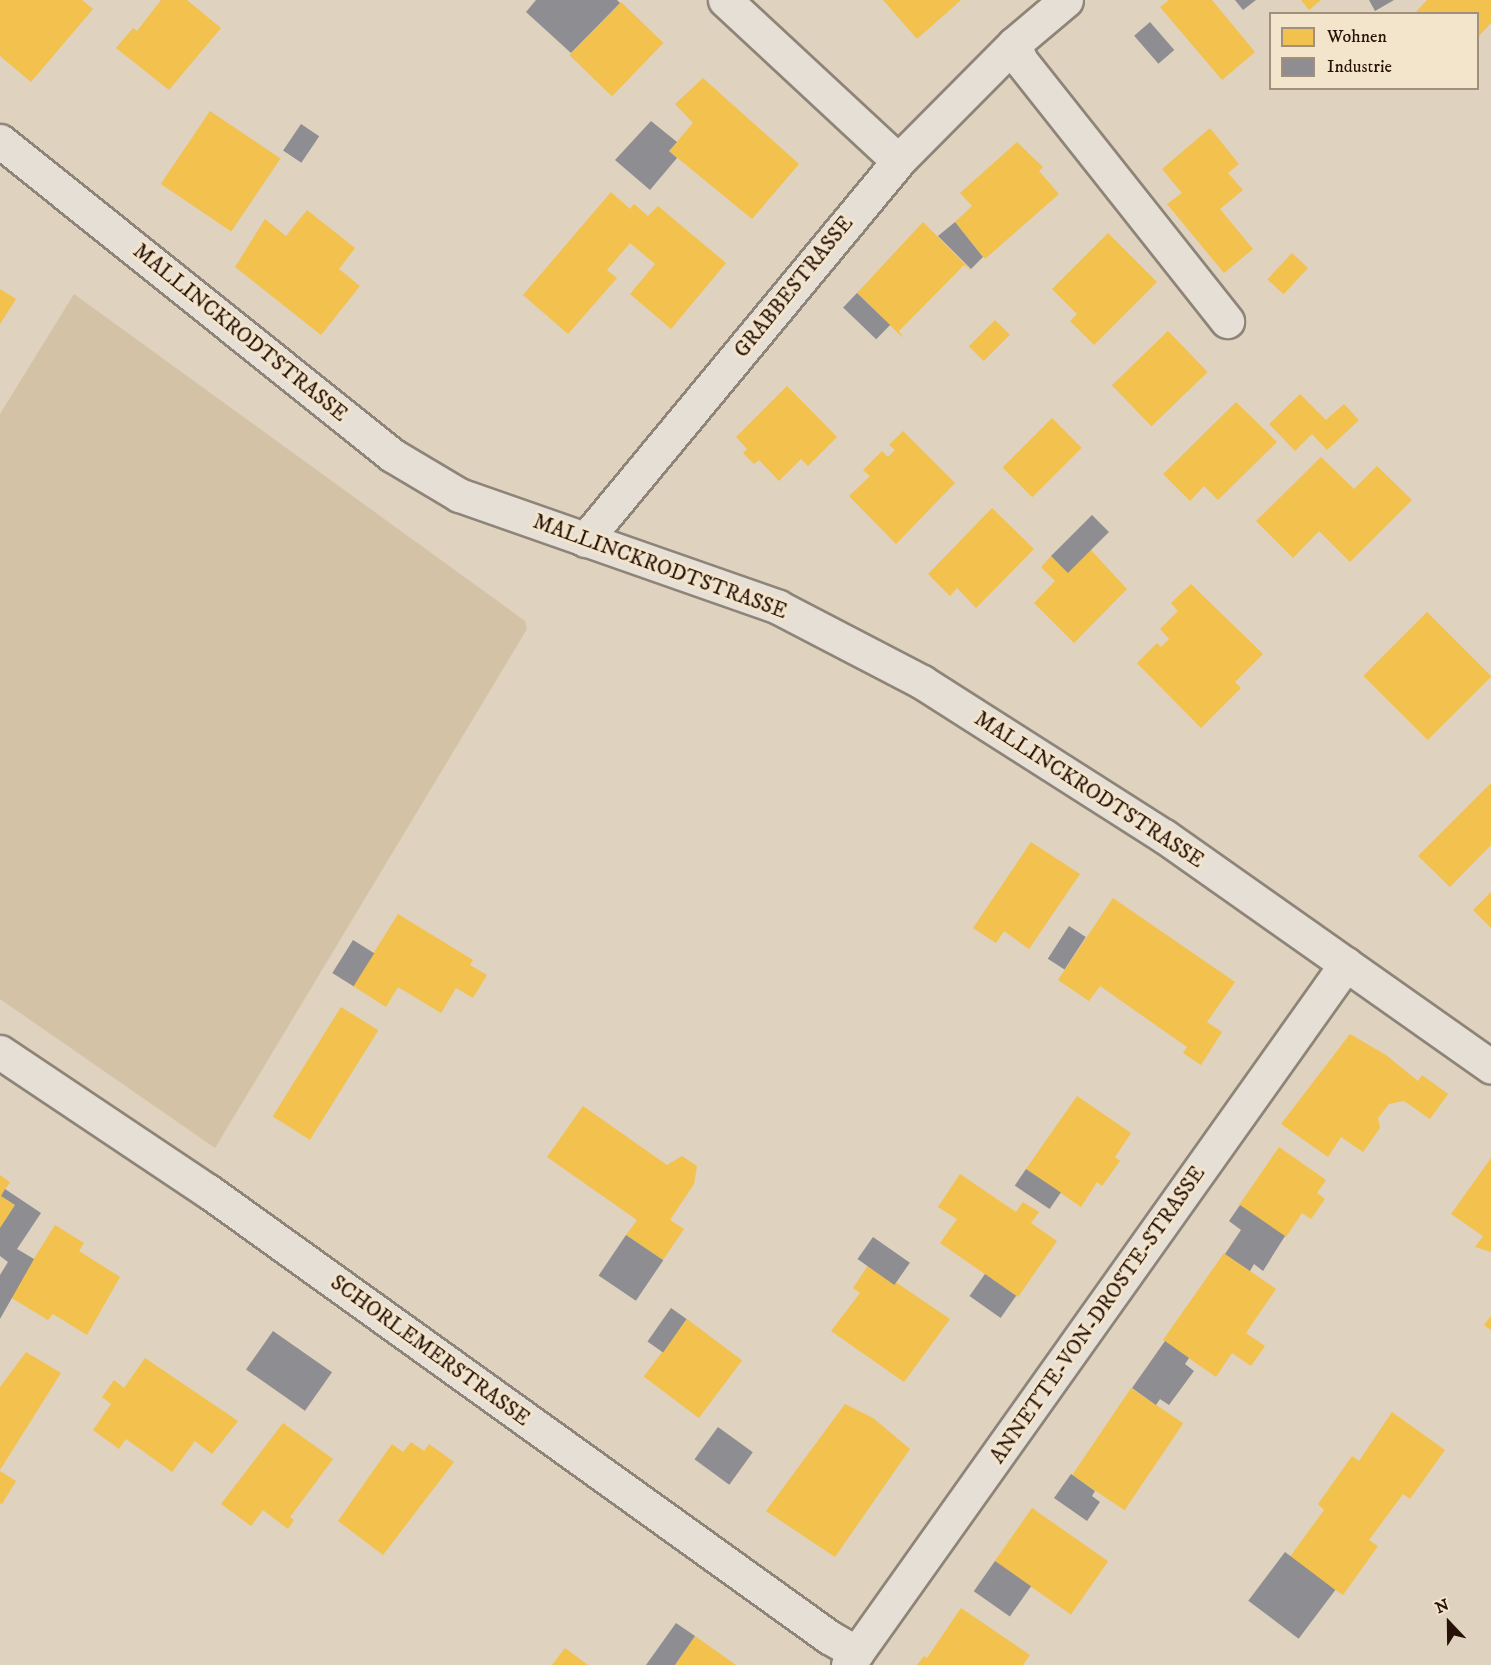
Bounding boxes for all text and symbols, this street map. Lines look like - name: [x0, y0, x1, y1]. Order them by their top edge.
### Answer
- legend: [1269, 12, 1479, 90]
- text: Wohnen: [1327, 26, 1387, 48]
- text: Industrie: [1327, 56, 1392, 78]
- street label: GRABBESTRASSE: [729, 211, 859, 363]
- street label: MALLINCKRODTSTRASSE: [128, 239, 352, 427]
- street label: MALLINCKRODTSTRASSE: [530, 509, 790, 625]
- street label: MALLINCKRODTSTRASSE: [970, 706, 1208, 874]
- street label: ANNETTE-VON-DROSTE-STRASSE: [985, 1161, 1211, 1469]
- street label: SCHORLEMERSTRASSE: [325, 1270, 535, 1432]
- north arrow: [1419, 1593, 1479, 1653]
- text: N: [1432, 1595, 1452, 1618]

